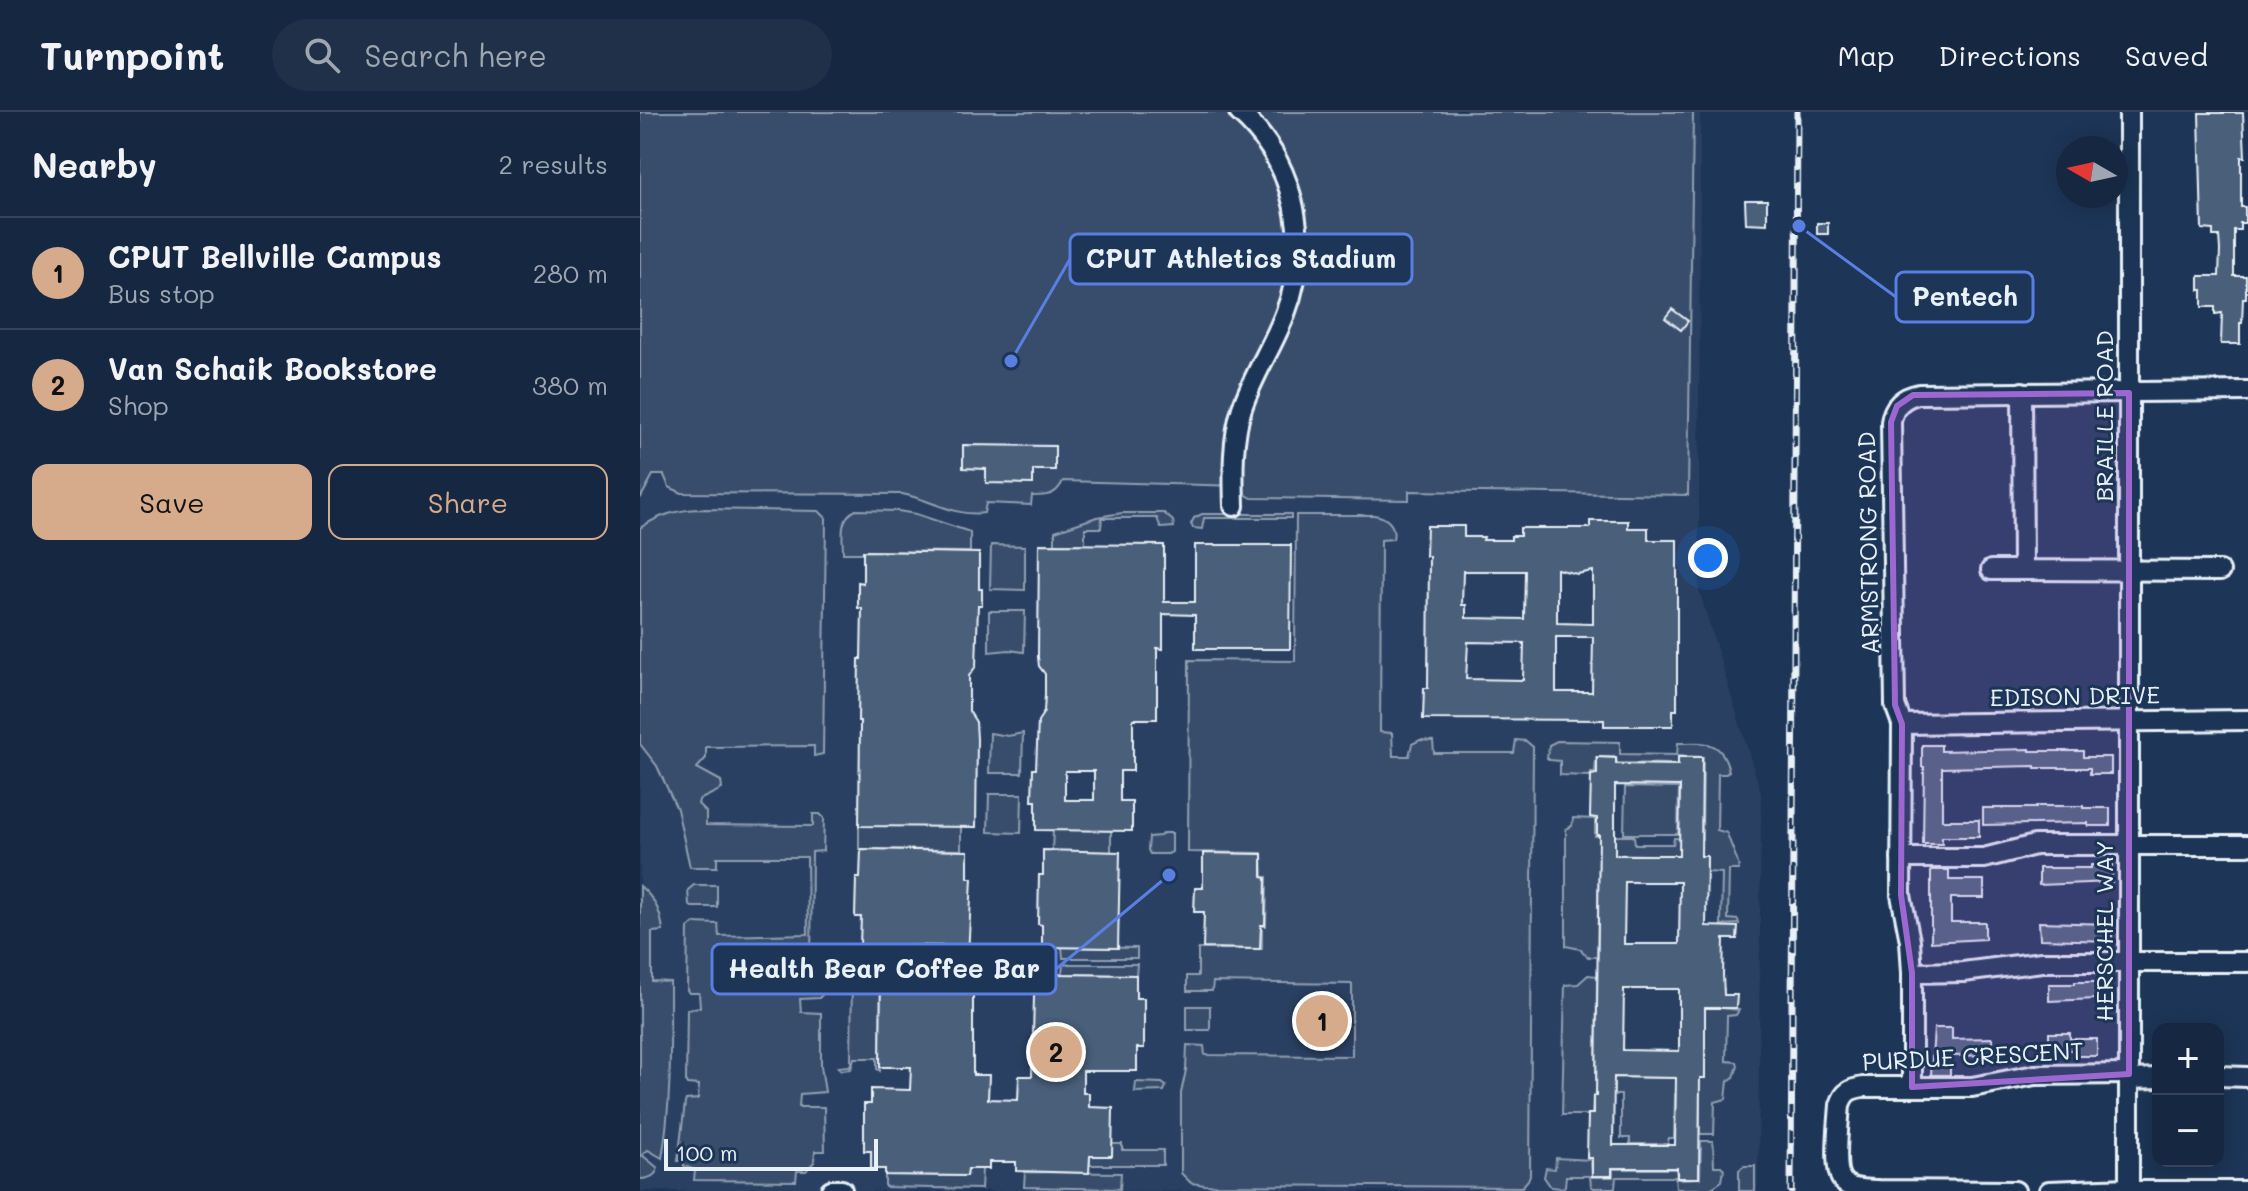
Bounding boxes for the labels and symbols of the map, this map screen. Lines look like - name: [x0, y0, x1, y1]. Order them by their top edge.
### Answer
- north arrow: [2056, 136, 2128, 208]
- callout: CPUT Athletics Stadium: [1070, 234, 1412, 284]
- text: CPUT Athletics Stadium: [1086, 241, 1396, 275]
- callout: Pentech: [1896, 272, 2033, 322]
- text: Pentech: [1912, 279, 2018, 313]
- street label: BRAILLE ROAD: [2088, 330, 2119, 502]
- street label: ARMSTRONG ROAD: [1850, 431, 1885, 655]
- your location: [1688, 538, 1728, 578]
- street label: EDISON DRIVE: [1990, 679, 2160, 712]
- street label: HERSCHEL WAY: [2088, 840, 2119, 1022]
- callout: Health Bear Coffee Bar: [712, 944, 1056, 994]
- text: Health Bear Coffee Bar: [728, 951, 1040, 985]
- pin: 1: [1296, 991, 1348, 1051]
- pin: 2: [1030, 1022, 1082, 1082]
- street label: PURDUE CRESCENT: [1861, 1034, 2084, 1077]
- scale bar: [664, 1135, 878, 1171]

